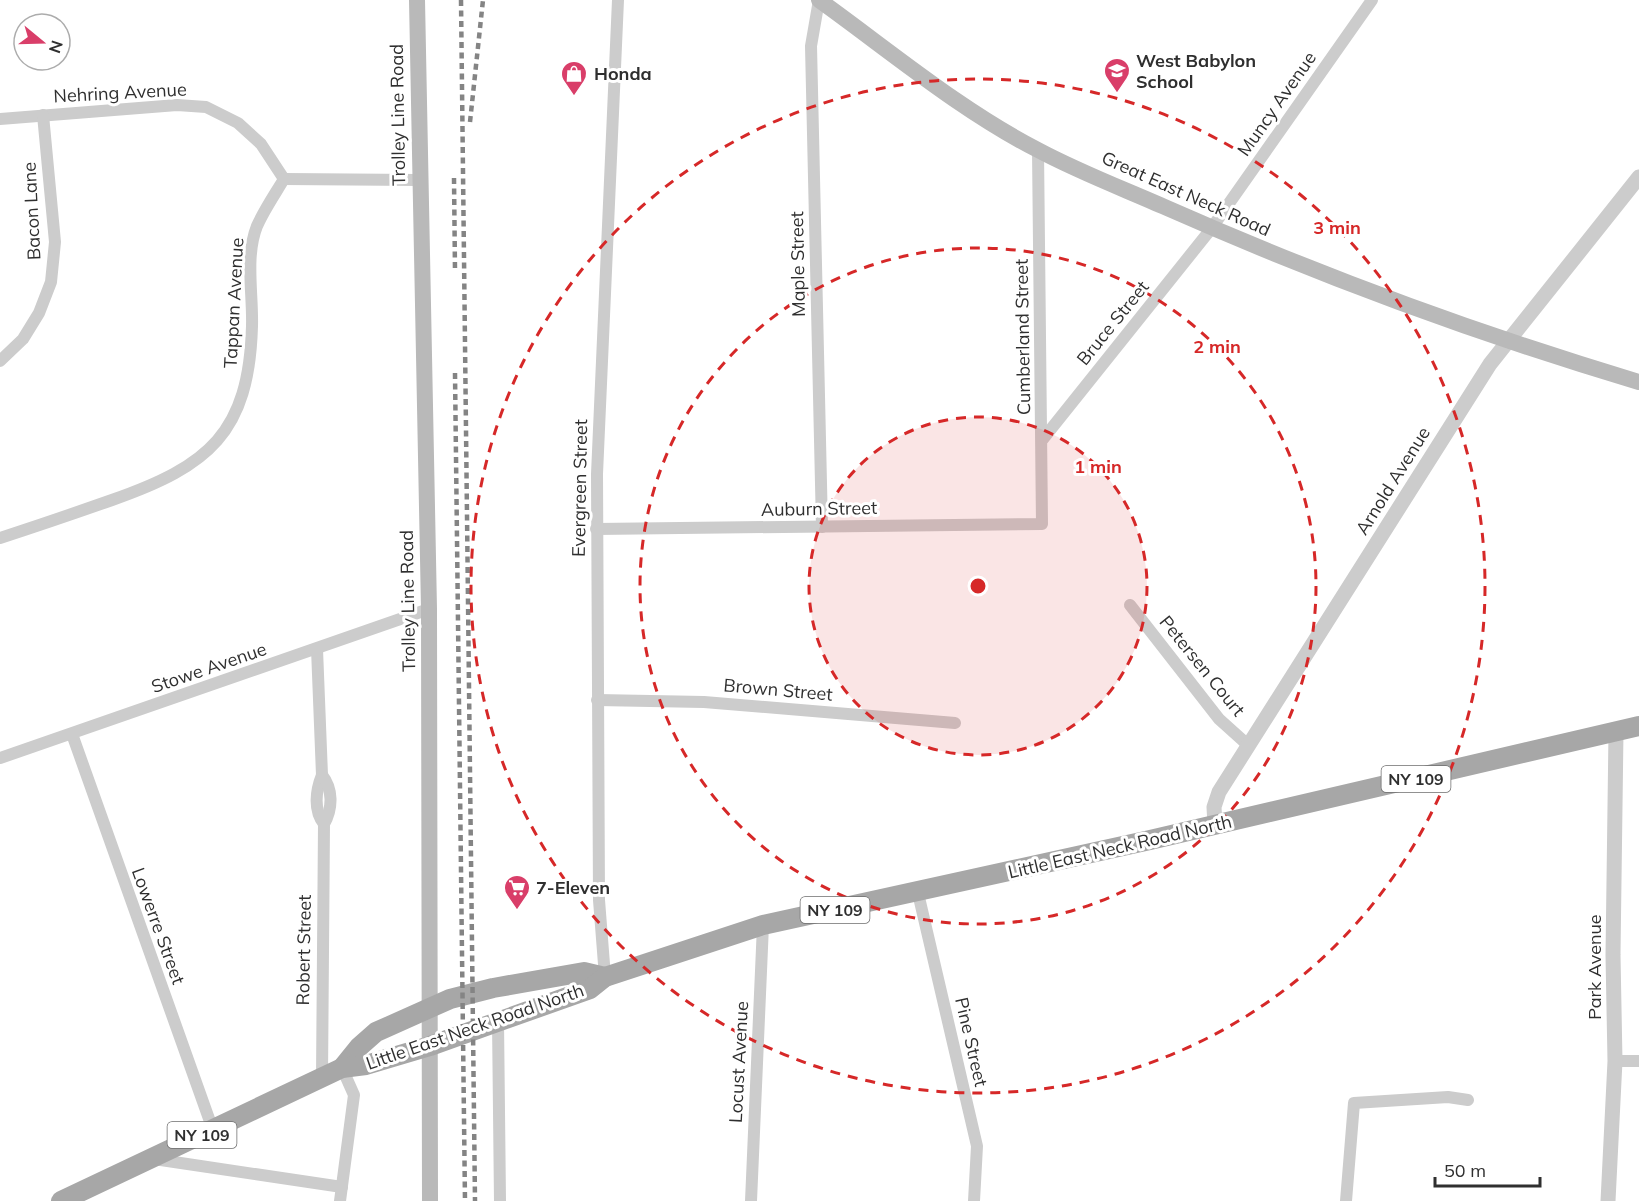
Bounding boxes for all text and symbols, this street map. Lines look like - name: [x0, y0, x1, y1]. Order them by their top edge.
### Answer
- north arrow: [12, 12, 72, 72]
- text: N: [45, 38, 68, 56]
- street label: Trolley Line Road: [385, 44, 410, 186]
- street label: Muncy Avenue: [1232, 47, 1321, 160]
- place label: West Babylon School: [1136, 49, 1256, 93]
- school or university icon: West Babylon School: [1102, 56, 1132, 94]
- shop icon: Honda: [559, 59, 589, 97]
- place label: Honda: [594, 62, 652, 85]
- street label: Nehring Avenue: [53, 78, 187, 107]
- street label: Great East Neck Road: [1098, 146, 1274, 241]
- street label: Bacon Lane: [17, 161, 46, 261]
- street label: Maple Street: [785, 211, 810, 317]
- text: 3 min: [1313, 216, 1361, 239]
- street label: Tappan Avenue: [219, 237, 248, 369]
- street label: Cumberland Street: [1010, 259, 1035, 415]
- street label: Bruce Street: [1072, 276, 1154, 370]
- text: 2 min: [1193, 335, 1241, 358]
- street label: Evergreen Street: [567, 419, 592, 557]
- street label: Arnold Avenue: [1350, 422, 1435, 539]
- text: 1 min: [1074, 455, 1122, 478]
- street label: Auburn Street: [761, 496, 877, 521]
- street label: Trolley Line Road: [395, 530, 420, 672]
- centre of rings: [968, 576, 988, 596]
- street label: Petersen Court: [1155, 611, 1250, 721]
- street label: Stowe Avenue: [148, 637, 269, 698]
- street label: Brown Street: [723, 673, 834, 706]
- road number: NY 109: [1382, 766, 1450, 792]
- street label: Little East Neck Road North: [1006, 810, 1234, 883]
- street label: Lowerre Street: [127, 864, 190, 987]
- supermarket icon: 7-Eleven: [502, 873, 532, 911]
- place label: 7-Eleven: [536, 876, 610, 899]
- street label: Robert Street: [291, 894, 316, 1006]
- road number: NY 109: [800, 897, 870, 923]
- street label: Park Avenue: [1583, 914, 1606, 1020]
- street label: Little East Neck Road North: [363, 978, 587, 1075]
- street label: Pine Street: [950, 995, 993, 1089]
- street label: Locust Avenue: [724, 1001, 753, 1123]
- road number: NY 109: [168, 1122, 236, 1148]
- scale bar: [1435, 1150, 1540, 1188]
- text: 50 m: [1444, 1159, 1486, 1182]

